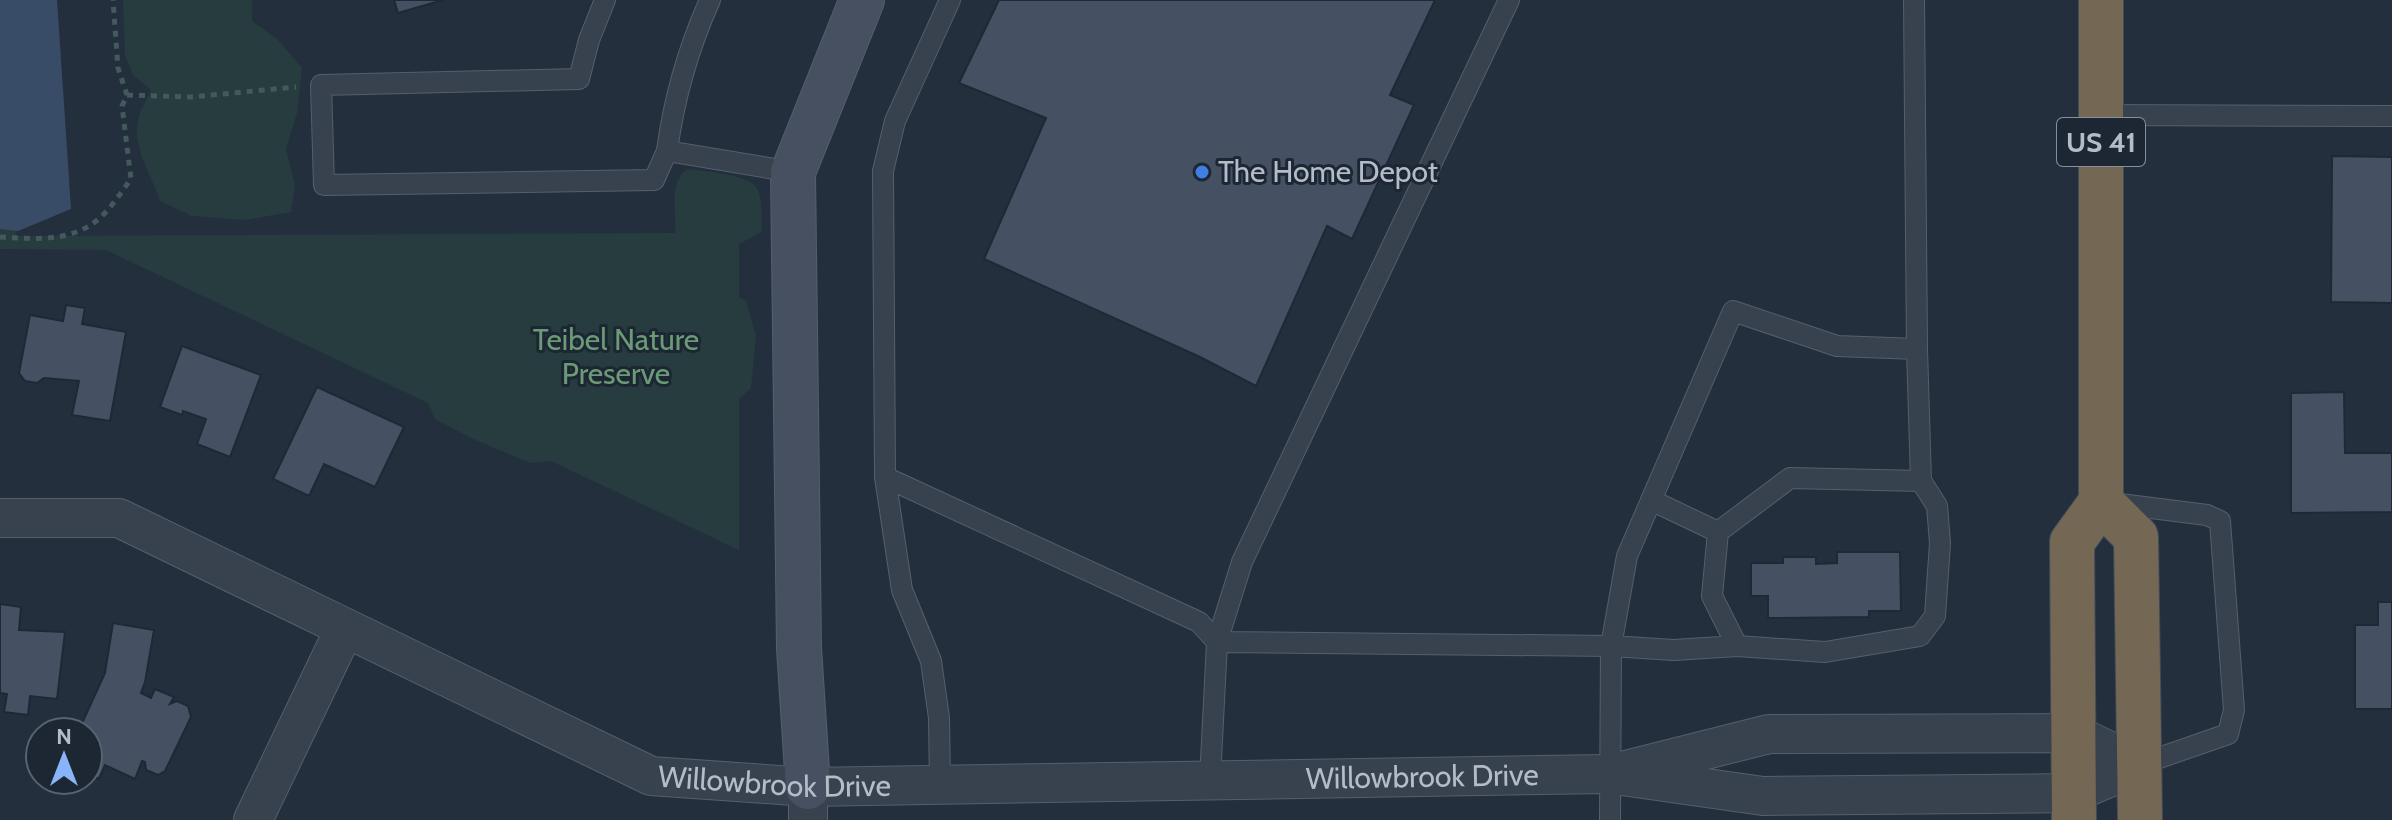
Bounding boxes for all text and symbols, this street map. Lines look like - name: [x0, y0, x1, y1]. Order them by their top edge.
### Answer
- road number: US 41: [2057, 118, 2145, 166]
- place label: The Home Depot: [1218, 153, 1438, 190]
- marker: The Home Depot: [1193, 163, 1211, 181]
- park label: Teibel Nature Preserve: [533, 321, 699, 392]
- north arrow: [24, 716, 104, 796]
- text: N: [56, 723, 72, 750]
- street label: Willowbrook Drive: [1305, 756, 1539, 797]
- street label: Willowbrook Drive: [657, 758, 891, 805]

